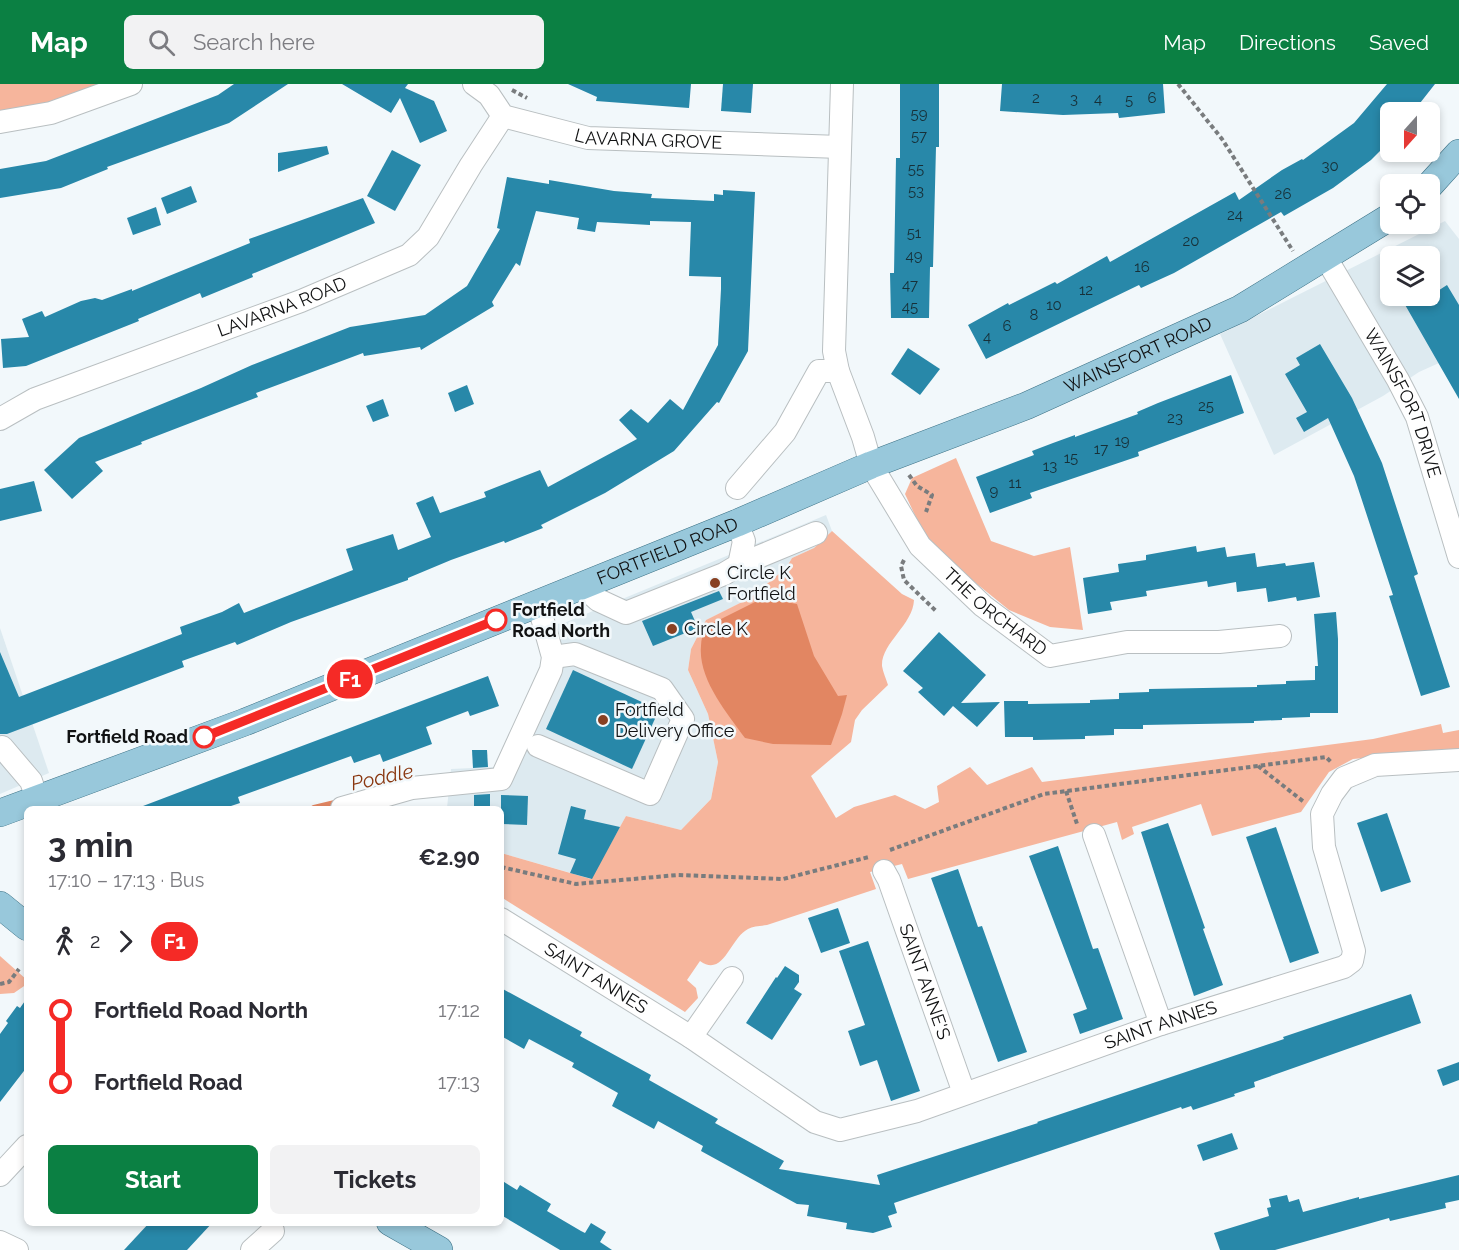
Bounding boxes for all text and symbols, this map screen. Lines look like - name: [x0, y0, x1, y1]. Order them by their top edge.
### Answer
- search box: [124, 15, 544, 69]
- text: Map: [30, 26, 88, 59]
- icon: search: [145, 26, 178, 59]
- text: Search here: [193, 29, 315, 55]
- text: Map: [1163, 30, 1206, 55]
- text: Directions: [1239, 30, 1336, 55]
- text: Saved: [1369, 30, 1429, 55]
- house number: 2: [1032, 89, 1040, 107]
- house number: 6: [1147, 89, 1157, 107]
- house number: 3: [1070, 90, 1078, 108]
- house number: 4: [1094, 90, 1102, 108]
- house number: 5: [1125, 91, 1133, 109]
- north arrow: [1380, 102, 1440, 162]
- map controls: [1380, 102, 1440, 306]
- house number: 59: [911, 105, 928, 123]
- street label: LAVARNA GROVE: [572, 124, 723, 153]
- house number: 57: [911, 127, 927, 145]
- house number: 30: [1321, 157, 1339, 175]
- house number: 55: [908, 160, 924, 178]
- button: locate: [1380, 174, 1440, 234]
- house number: 53: [908, 182, 924, 200]
- house number: 26: [1275, 185, 1291, 203]
- house number: 24: [1227, 206, 1243, 224]
- house number: 51: [907, 224, 922, 242]
- house number: 20: [1183, 232, 1200, 250]
- button: layers: [1380, 246, 1440, 306]
- house number: 49: [906, 247, 923, 265]
- house number: 16: [1134, 258, 1150, 276]
- street label: LAVARNA ROAD: [214, 272, 350, 341]
- house number: 47: [902, 276, 918, 294]
- house number: 12: [1079, 281, 1093, 299]
- house number: 10: [1046, 296, 1062, 314]
- house number: 45: [902, 298, 918, 316]
- house number: 8: [1030, 306, 1039, 324]
- street label: WAINSFORT ROAD: [1061, 312, 1215, 397]
- house number: 6: [1002, 317, 1012, 335]
- street label: WAINSFORT DRIVE: [1360, 325, 1446, 480]
- house number: 4: [983, 328, 991, 346]
- house number: 25: [1198, 397, 1214, 415]
- house number: 23: [1167, 409, 1183, 427]
- house number: 19: [1114, 432, 1130, 450]
- house number: 17: [1094, 440, 1108, 458]
- house number: 15: [1064, 449, 1078, 467]
- house number: 13: [1043, 457, 1057, 475]
- house number: 11: [1009, 474, 1022, 492]
- house number: 9: [990, 482, 999, 500]
- street label: FORTFIELD ROAD: [594, 513, 741, 589]
- place label: Circle K Fortfield: [727, 562, 796, 604]
- street label: THE ORCHARD: [939, 563, 1051, 660]
- marker: Circle K Fortfield: [708, 576, 722, 590]
- place label: Fortfield Road North: [512, 599, 610, 641]
- marker: Fortfield Road North: [485, 609, 507, 631]
- place label: Circle K: [684, 618, 748, 639]
- marker: Circle K: [665, 622, 679, 636]
- line badge: F1: [323, 660, 377, 698]
- text: F1: [339, 667, 361, 692]
- place label: Fortfield Delivery Office: [615, 699, 735, 741]
- marker: Fortfield Delivery Office: [596, 713, 610, 727]
- place label: Fortfield Road: [66, 726, 188, 747]
- marker: Fortfield Road: [193, 726, 215, 748]
- water label: Poddle: [349, 759, 416, 795]
- text: 3 min: [48, 826, 133, 865]
- text: €2.90: [419, 844, 480, 870]
- text: 17:10 – 17:13 · Bus: [48, 868, 204, 892]
- street label: SAINT ANNE'S: [895, 921, 955, 1042]
- icon: walk: [48, 925, 81, 958]
- icon: forward: [109, 925, 142, 958]
- text: 2: [90, 929, 100, 953]
- text: F1: [163, 929, 186, 954]
- street label: SAINT ANNES: [541, 938, 652, 1018]
- street label: SAINT ANNES: [1101, 996, 1220, 1053]
- text: Fortfield Road North: [94, 997, 308, 1023]
- text: 17:12: [438, 998, 480, 1022]
- text: Fortfield Road: [94, 1069, 243, 1095]
- text: 17:13: [438, 1070, 480, 1094]
- button: Start: [48, 1145, 258, 1214]
- button: Tickets: [270, 1145, 480, 1214]

